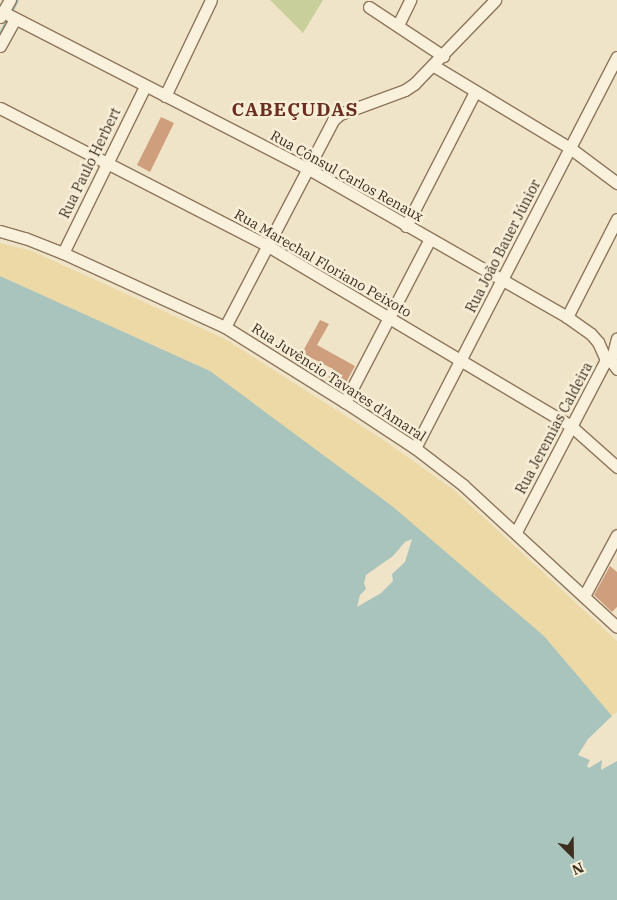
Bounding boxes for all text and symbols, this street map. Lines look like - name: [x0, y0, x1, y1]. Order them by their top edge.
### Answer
- district label: CABEÇUDAS: [230, 99, 360, 121]
- street label: Rua Paulo Herbert: [56, 105, 124, 221]
- street label: Rua Cônsul Carlos Renaux: [268, 127, 426, 225]
- street label: Rua João Bauer Júnior: [462, 177, 544, 315]
- street label: Rua Marechal Floriano Peixoto: [232, 205, 414, 321]
- street label: Rua Juvêncio Tavares d'Amaral: [249, 319, 429, 445]
- street label: Rua Jeremias Caldeira: [512, 359, 596, 497]
- north arrow: [547, 830, 597, 880]
- text: N: [569, 858, 586, 879]

